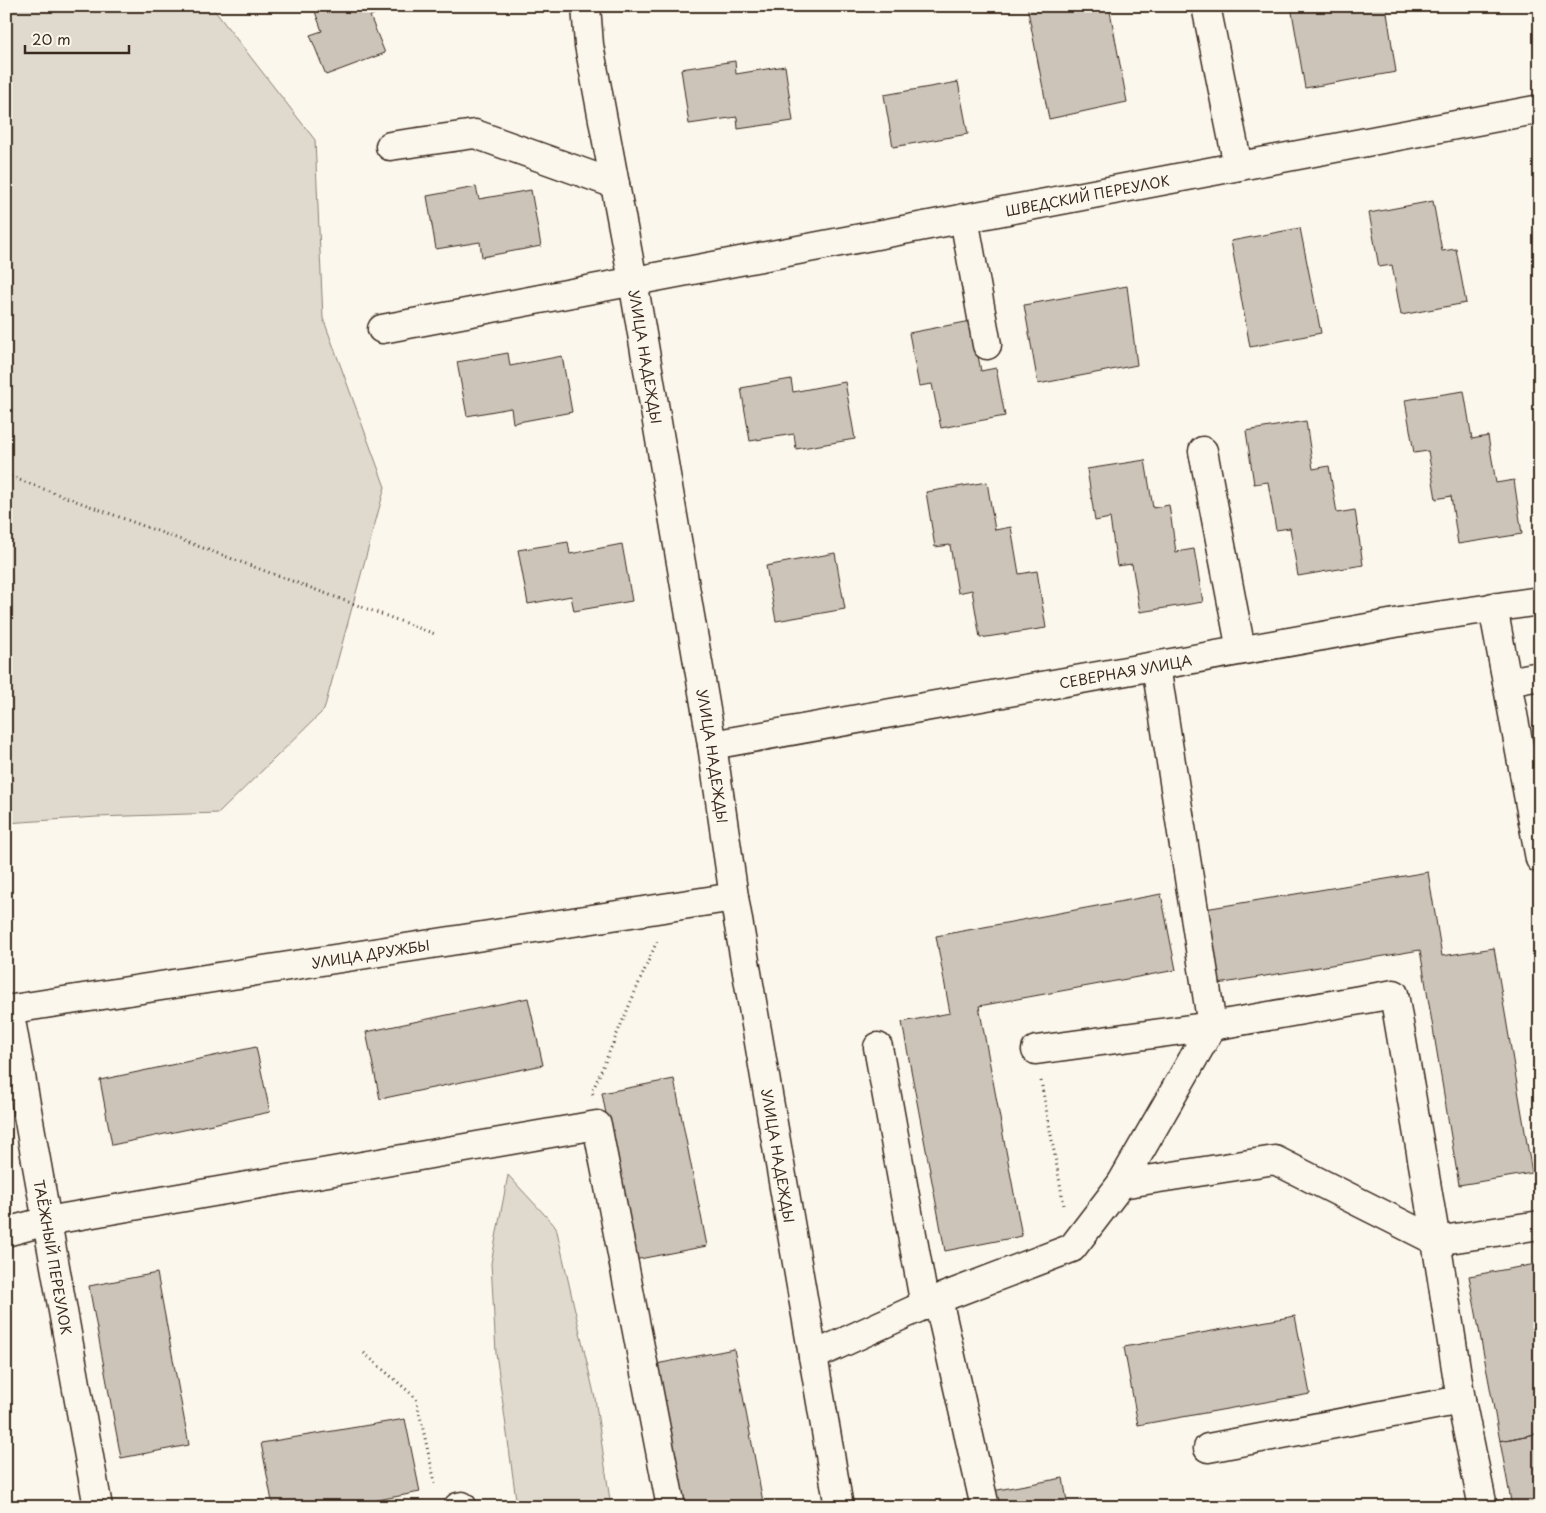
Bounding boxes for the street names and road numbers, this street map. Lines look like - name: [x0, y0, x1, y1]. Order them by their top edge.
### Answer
- street label: ШВЕДСКИЙ ПЕРЕУЛОК: [1004, 169, 1171, 221]
- street label: УЛИЦА НАДЕЖДЫ: [624, 288, 668, 425]
- street label: СЕВЕРНАЯ УЛИЦА: [1057, 649, 1194, 693]
- street label: УЛИЦА НАДЕЖДЫ: [692, 687, 734, 825]
- street label: УЛИЦА ДРУЖБЫ: [310, 934, 431, 973]
- street label: УЛИЦА НАДЕЖДЫ: [757, 1087, 800, 1224]
- street label: ТАЁЖНЫЙ ПЕРЕУЛОК: [29, 1178, 78, 1336]

